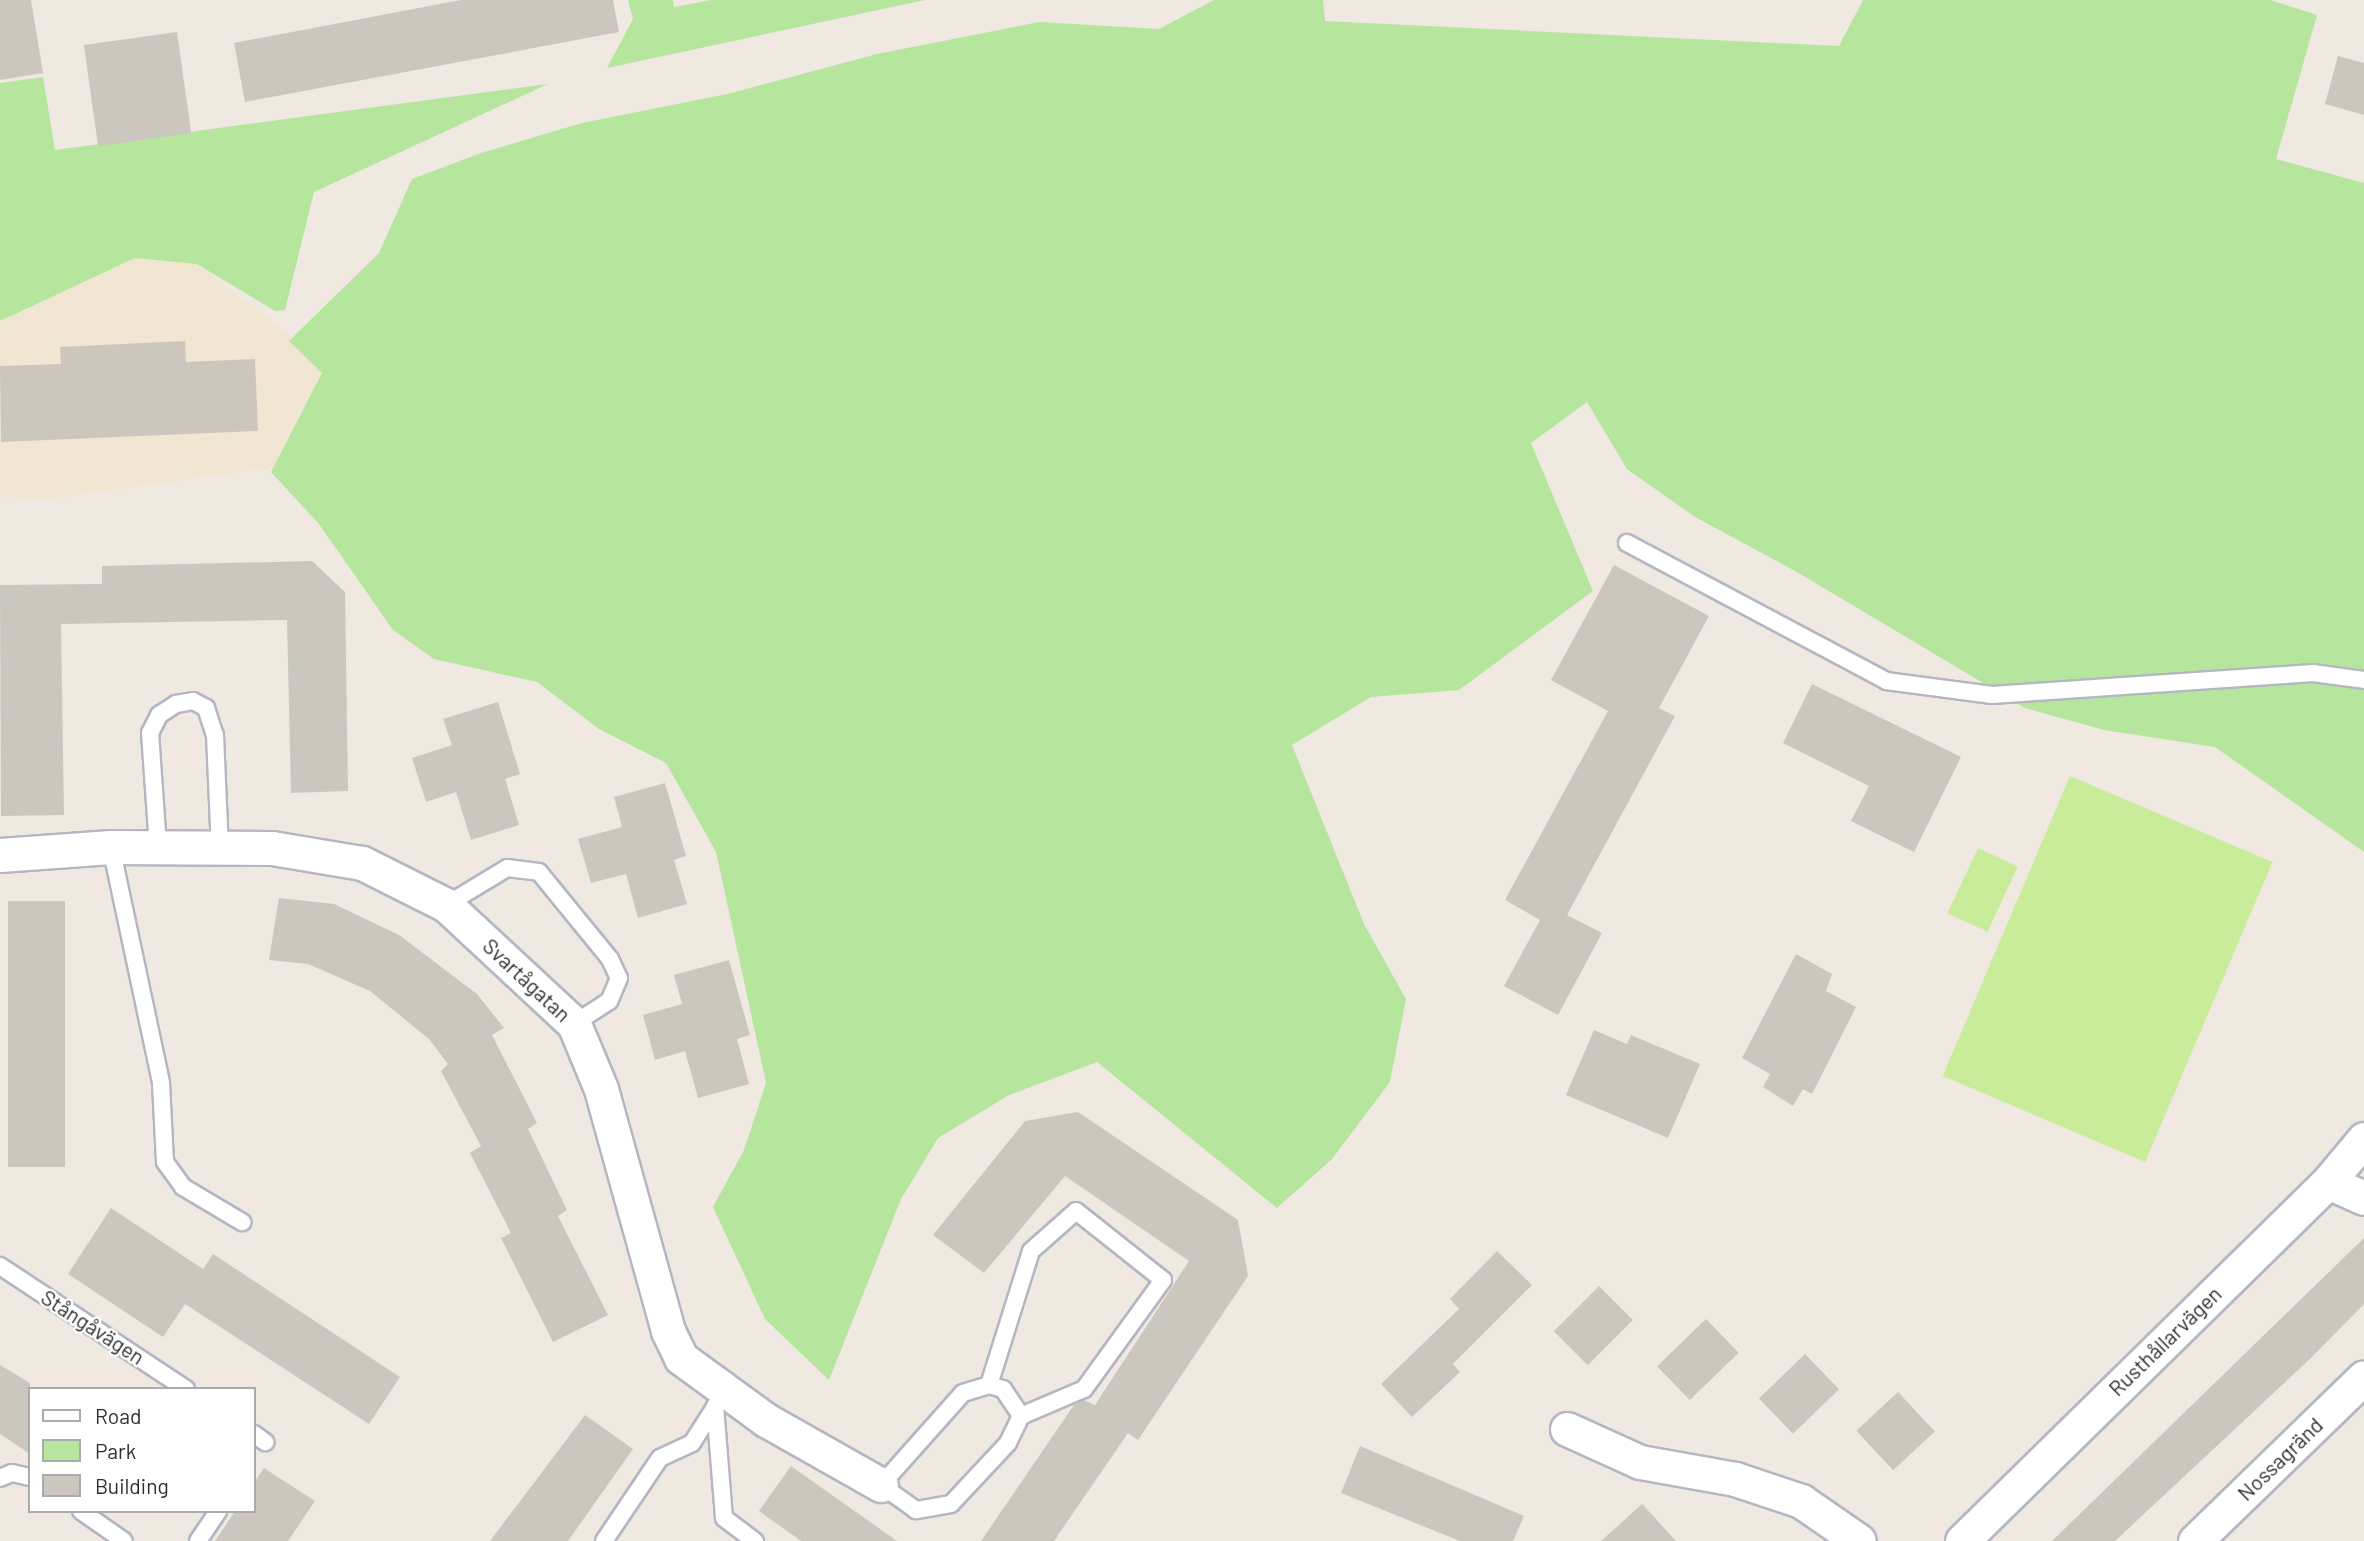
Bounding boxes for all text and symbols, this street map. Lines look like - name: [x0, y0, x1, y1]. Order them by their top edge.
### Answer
- street label: Svartågatan: [478, 933, 576, 1027]
- street label: Rusthållarvägen: [2103, 1281, 2227, 1401]
- street label: Stångåvägen: [37, 1284, 149, 1370]
- legend: [28, 1387, 256, 1513]
- text: Road: [95, 1403, 141, 1428]
- street label: Nossagränd: [2232, 1412, 2328, 1506]
- text: Park: [95, 1438, 136, 1463]
- text: Building: [95, 1473, 169, 1498]

